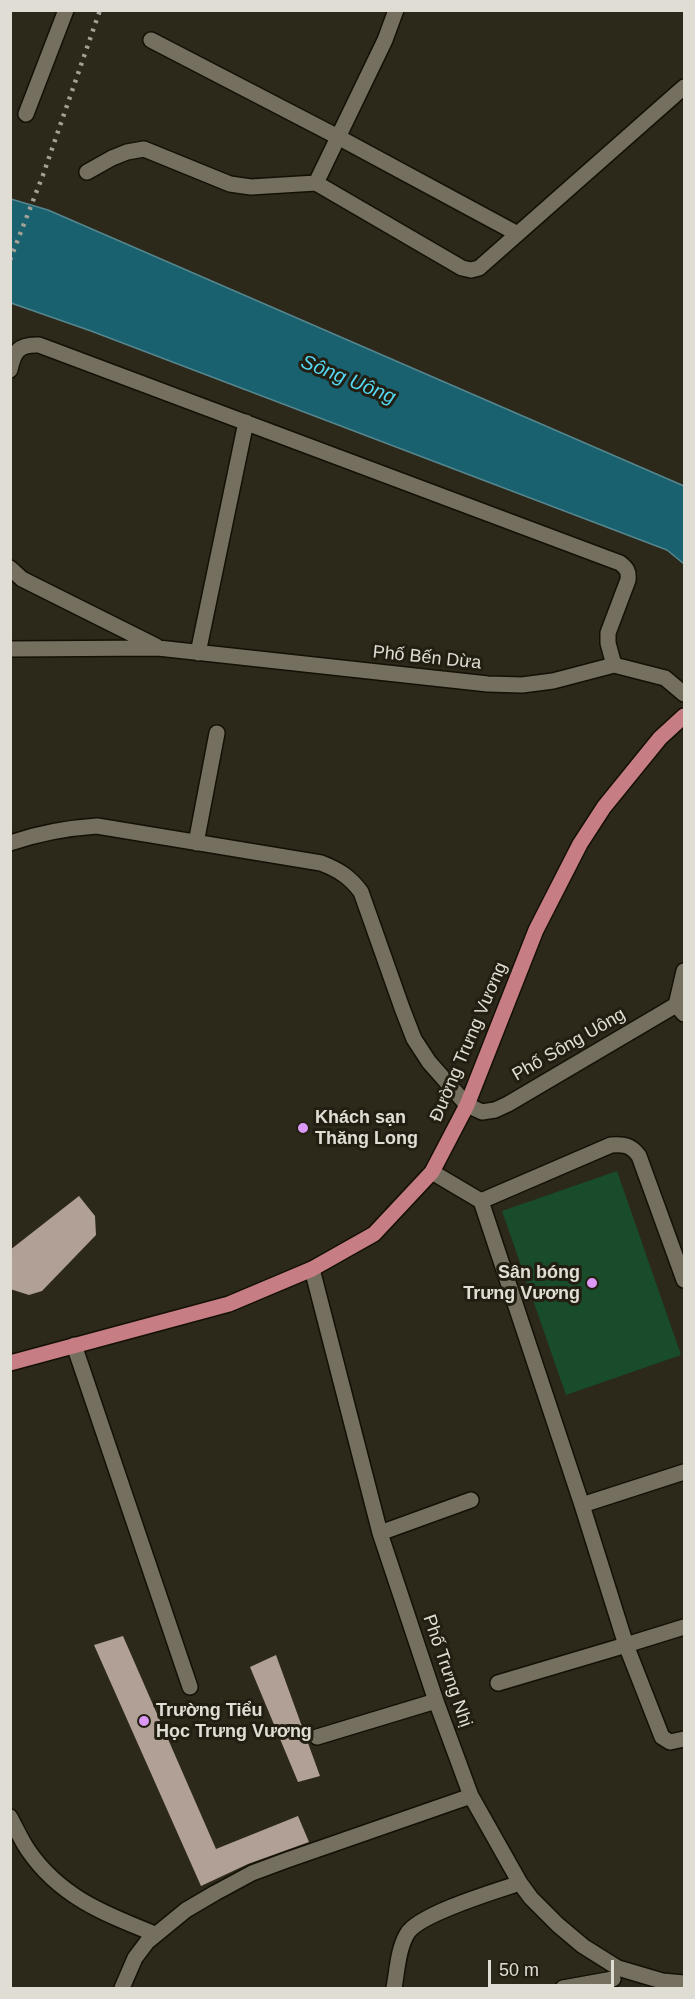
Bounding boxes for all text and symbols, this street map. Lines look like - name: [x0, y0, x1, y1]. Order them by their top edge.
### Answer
- water label: Sông Uông: [297, 350, 399, 410]
- street label: Phố Bến Dừa: [372, 642, 482, 674]
- street label: Đường Trưng Vương: [426, 959, 512, 1125]
- street label: Phố Sông Uông: [509, 1004, 629, 1086]
- place label: Khách sạn Thăng Long: [315, 1107, 418, 1150]
- marker: Khách sạn Thăng Long: [296, 1121, 310, 1135]
- place label: Sân bóng Trưng Vương: [463, 1262, 580, 1304]
- marker: Sân bóng Trưng Vương: [585, 1276, 599, 1290]
- street label: Phố Trưng Nhị: [418, 1612, 476, 1730]
- place label: Trường Tiểu Học Trưng Vương: [156, 1700, 312, 1742]
- marker: Trường Tiểu Học Trưng Vương: [137, 1714, 151, 1728]
- scale bar: [491, 1948, 617, 1986]
- text: 50 m: [499, 1960, 539, 1980]

